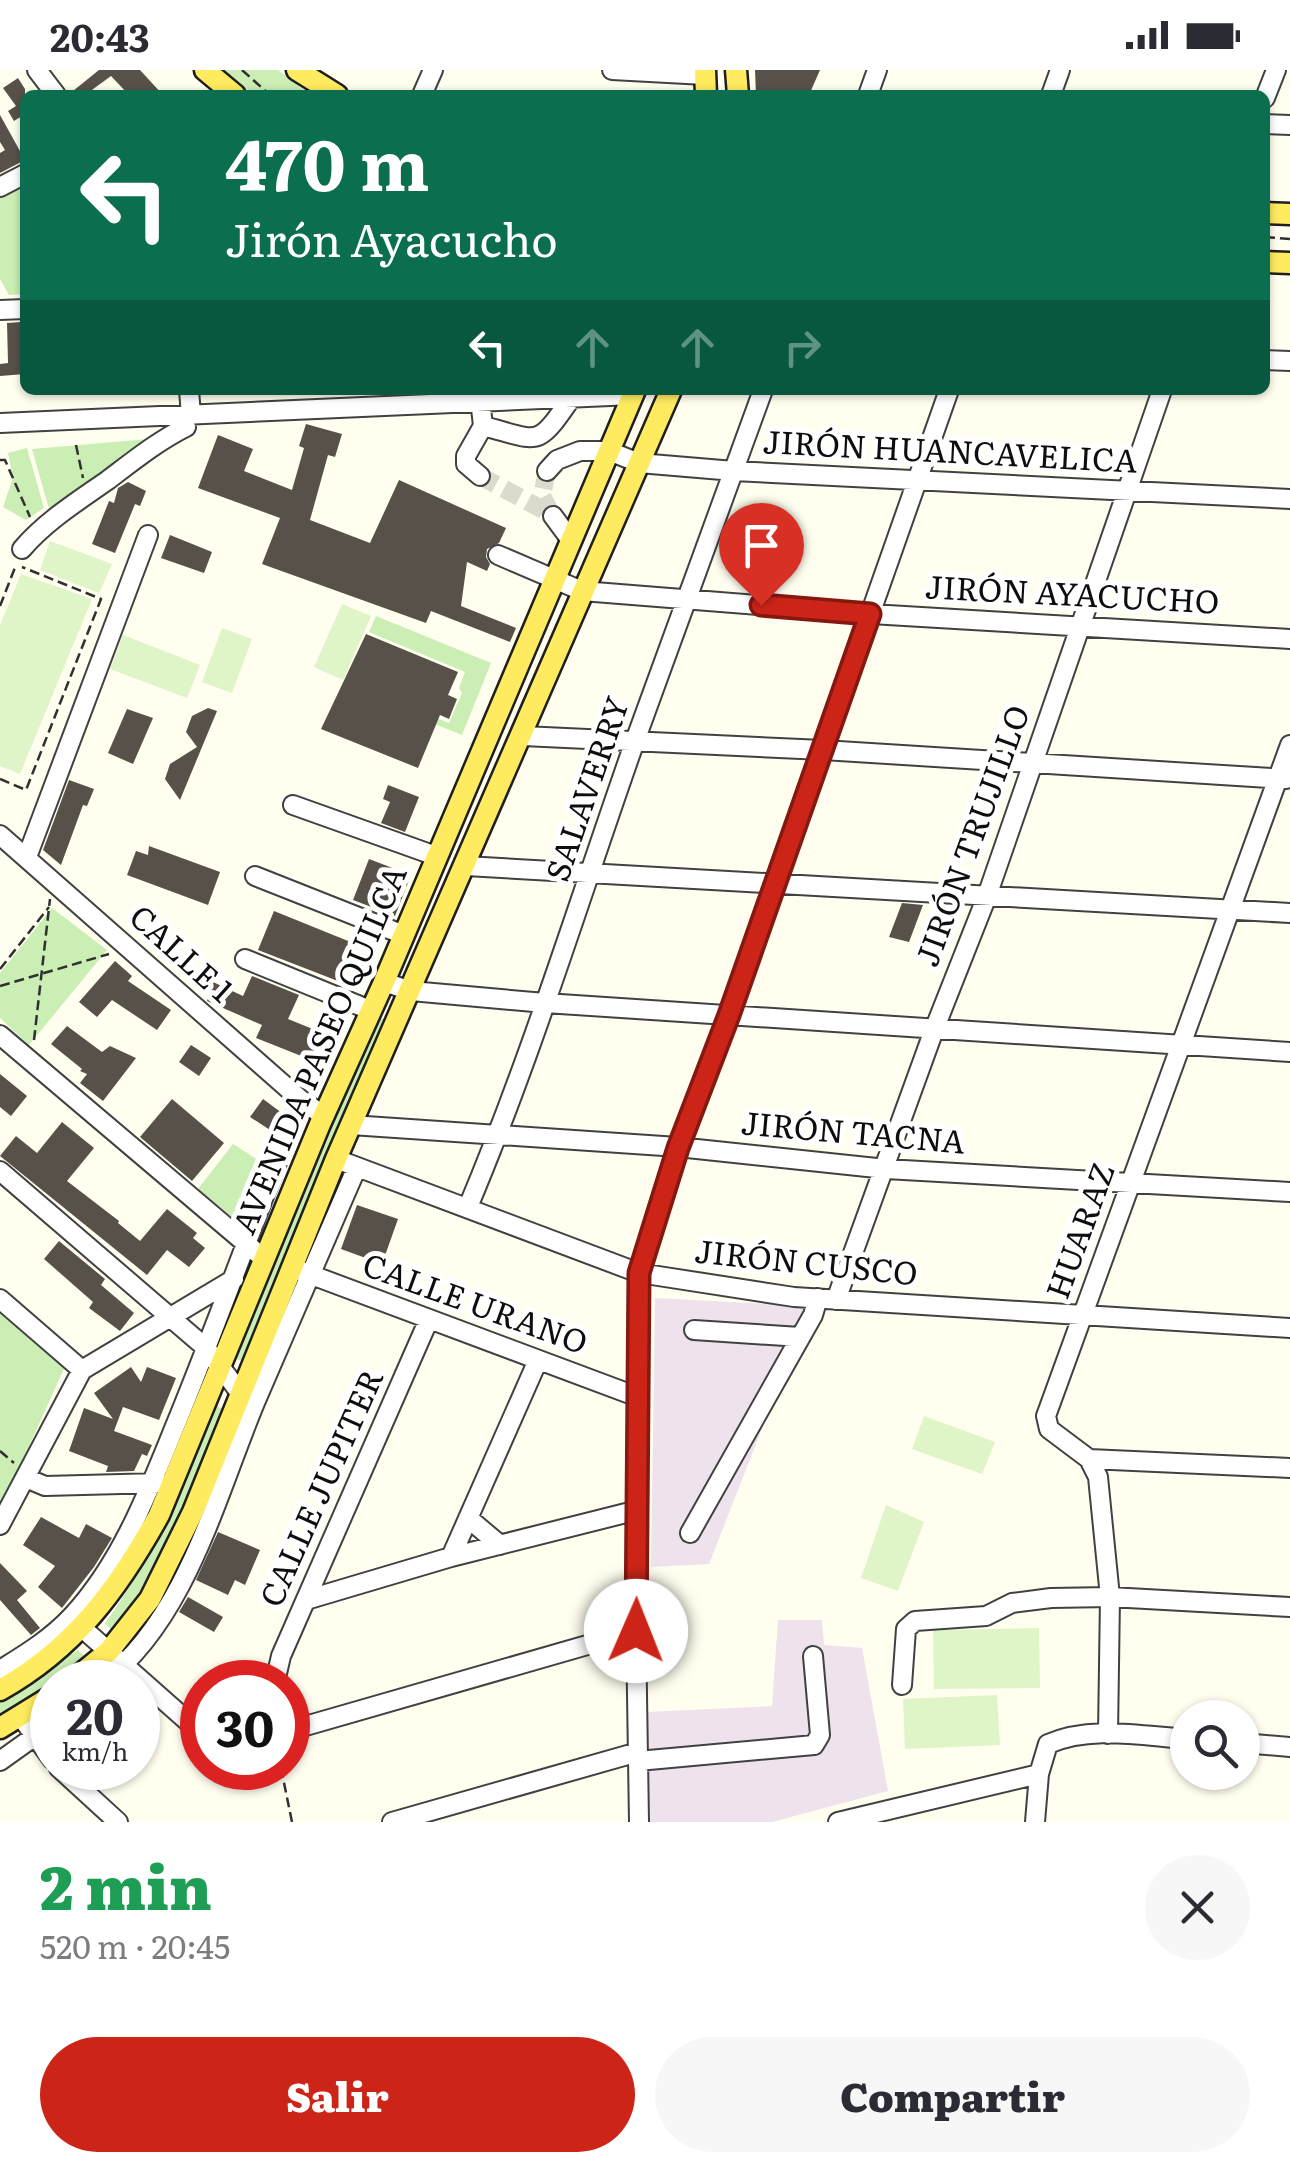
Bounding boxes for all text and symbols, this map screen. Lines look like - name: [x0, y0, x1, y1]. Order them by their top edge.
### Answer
- text: 20:43: [50, 7, 150, 64]
- text: 470 m: [225, 109, 430, 213]
- icon: left: [60, 130, 190, 260]
- text: Jirón Ayacucho: [225, 204, 558, 271]
- icon: left: [460, 320, 515, 375]
- icon: ahead: [565, 320, 620, 375]
- icon: ahead: [670, 320, 725, 375]
- icon: right: [775, 320, 830, 375]
- street label: JIRÓN HUANCAVELICA: [762, 415, 1139, 483]
- pin: [719, 503, 804, 606]
- icon: arrive: [734, 518, 789, 573]
- street label: JIRÓN AYACUCHO: [924, 560, 1220, 624]
- street label: SALAVERRY: [531, 689, 639, 887]
- street label: JIRÓN TRUJILLO: [901, 698, 1040, 972]
- street label: AVENIDA PASEO QUILCA: [218, 857, 417, 1241]
- street label: CALLE 1: [120, 892, 246, 1012]
- street label: JIRÓN TACNA: [739, 1096, 968, 1164]
- street label: HUARAZ: [1031, 1155, 1125, 1305]
- street label: JIRÓN CUSCO: [692, 1224, 920, 1296]
- street label: CALLE URANO: [357, 1238, 595, 1364]
- street label: CALLE JUPITER: [245, 1360, 393, 1614]
- position arrow: [584, 1579, 688, 1683]
- speed limit sign: 30: [180, 1660, 310, 1790]
- text: 20: [66, 1676, 124, 1750]
- map controls: [1170, 1700, 1260, 1790]
- button: search: [1170, 1700, 1260, 1790]
- text: km/h: [62, 1732, 128, 1769]
- text: 2 min: [40, 1839, 212, 1928]
- button: close: [1145, 1855, 1250, 1960]
- text: 520 m · 20:45: [40, 1921, 230, 1969]
- button: Salir: [40, 2037, 635, 2152]
- button: Compartir: [655, 2037, 1250, 2152]

